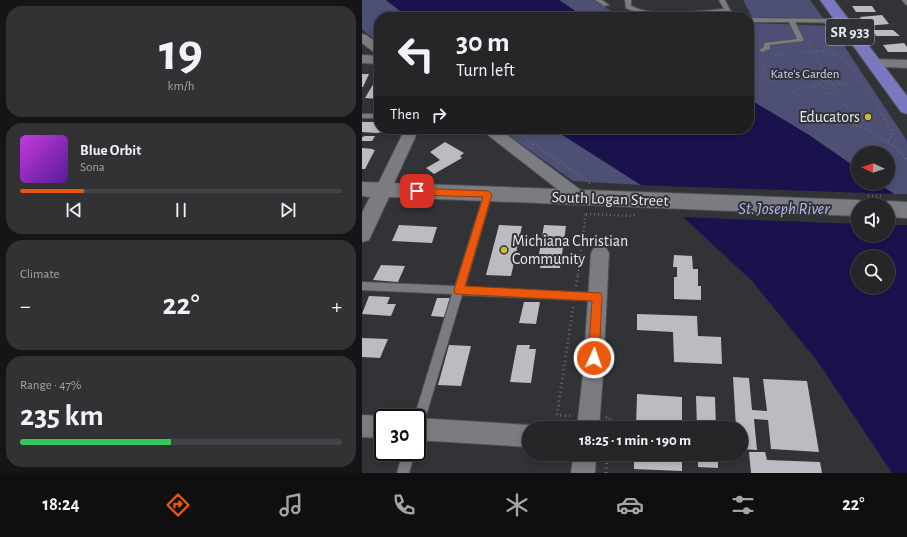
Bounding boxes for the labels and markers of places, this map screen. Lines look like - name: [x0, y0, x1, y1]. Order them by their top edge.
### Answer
- place label: Educators: [799, 109, 860, 125]
- marker: Educators: [863, 112, 873, 122]
- pin: [400, 174, 434, 208]
- place label: Michiana Christian Community: [512, 233, 628, 268]
- marker: Michiana Christian Community: [499, 245, 509, 255]

